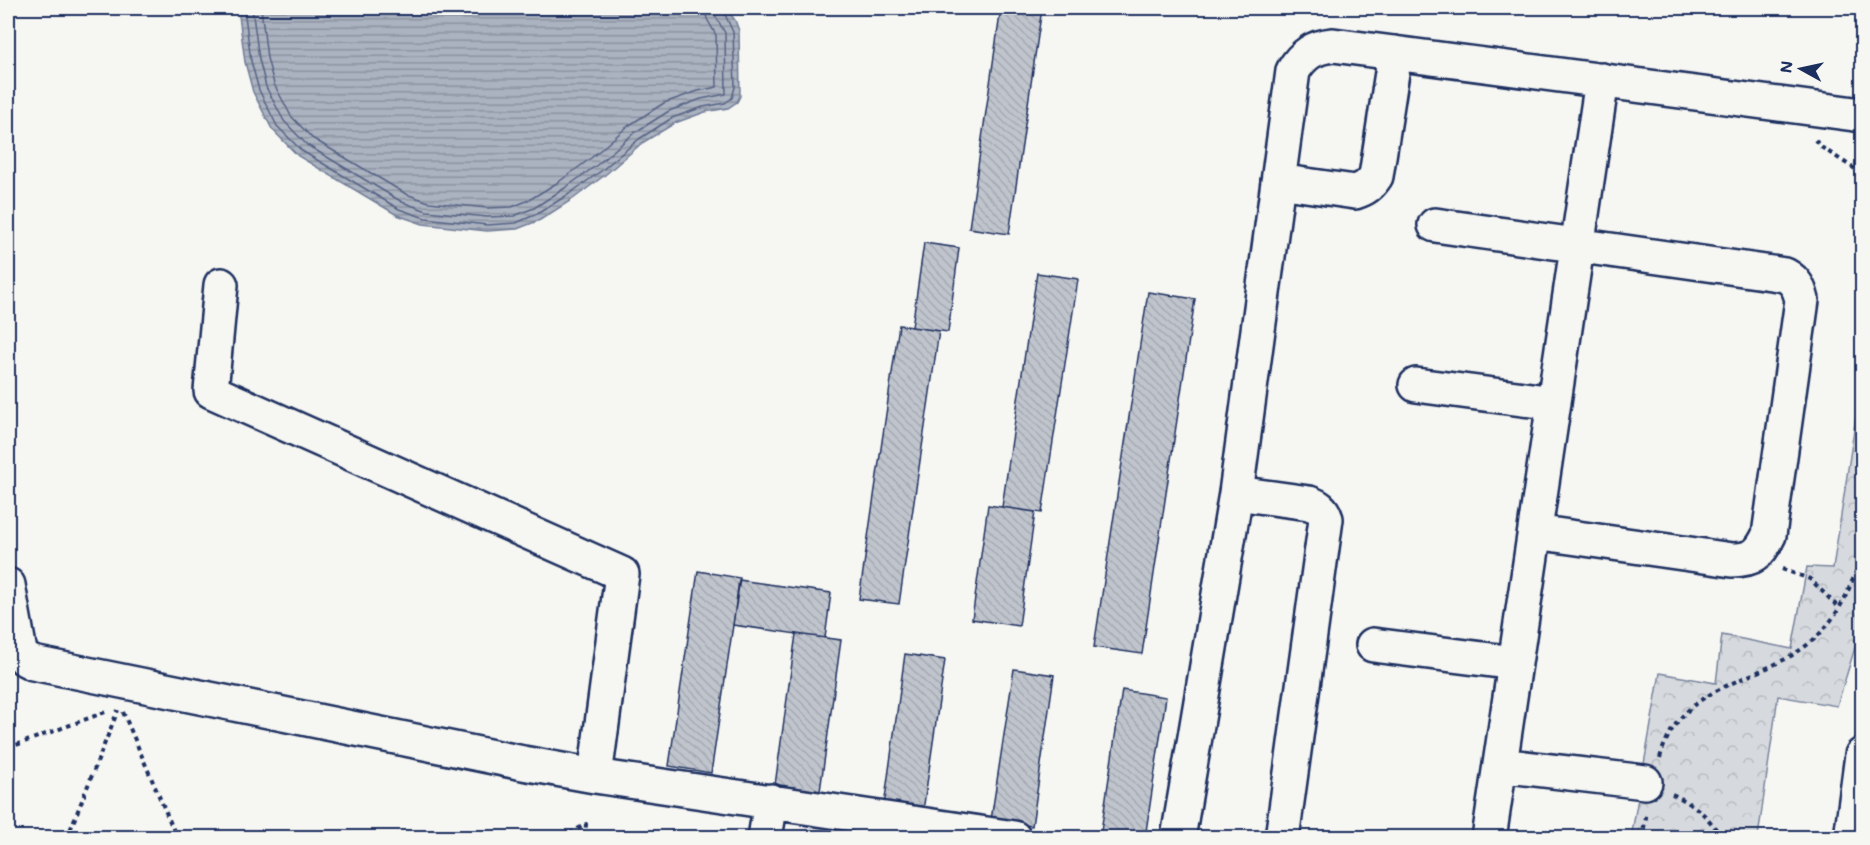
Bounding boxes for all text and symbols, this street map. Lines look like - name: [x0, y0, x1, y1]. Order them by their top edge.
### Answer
- north arrow: [1771, 39, 1831, 99]
- text: N: [1774, 59, 1797, 74]

